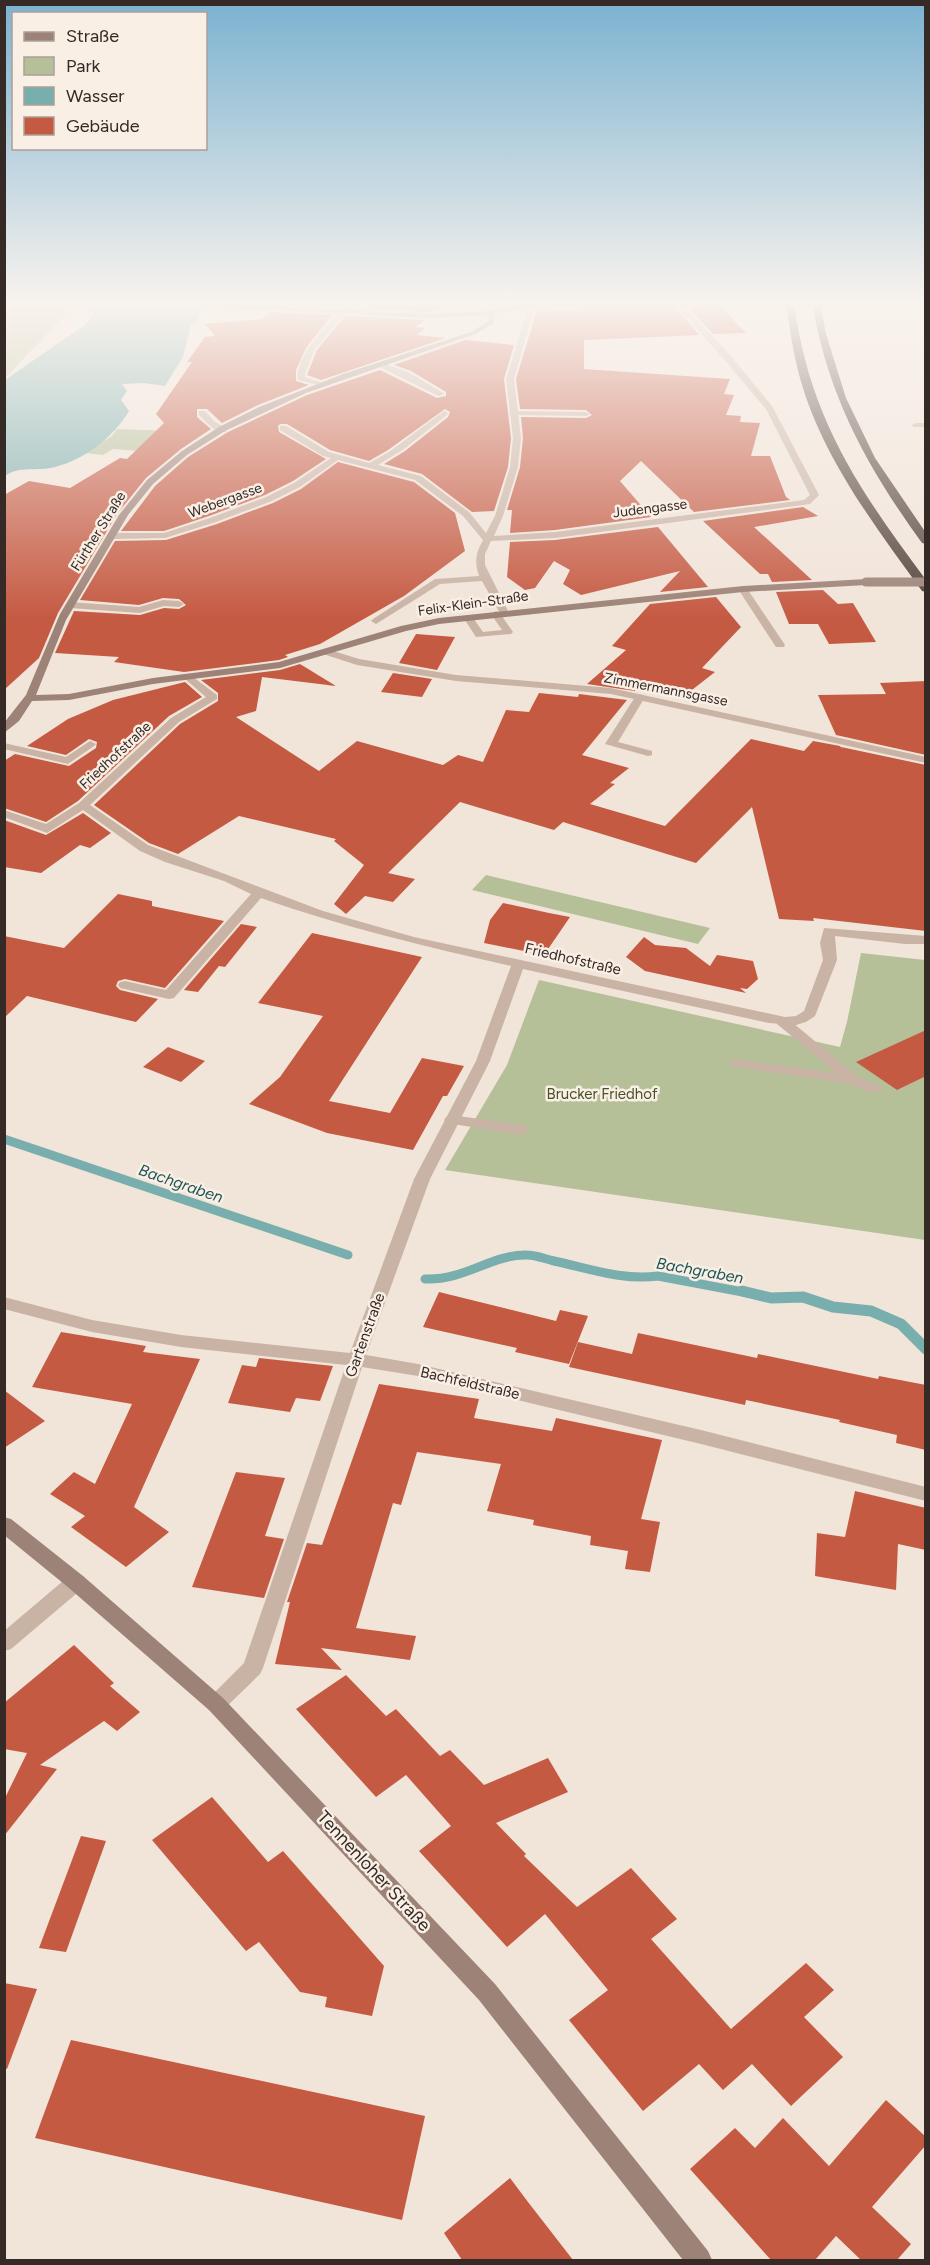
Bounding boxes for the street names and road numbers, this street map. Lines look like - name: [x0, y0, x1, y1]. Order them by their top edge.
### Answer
- street label: Webergasse: [186, 479, 265, 522]
- street label: Fürther Straße: [67, 488, 130, 574]
- street label: Judengasse: [612, 495, 689, 521]
- street label: Felix-Klein-Straße: [417, 587, 530, 620]
- street label: Zimmermannsgasse: [603, 669, 730, 710]
- street label: Friedhofstraße: [76, 718, 155, 793]
- street label: Friedhofstraße: [523, 939, 623, 979]
- street label: Gartenstraße: [341, 1290, 389, 1380]
- street label: Bachfeldstraße: [419, 1363, 521, 1403]
- street label: Tennenloher Straße: [313, 1806, 436, 1936]

